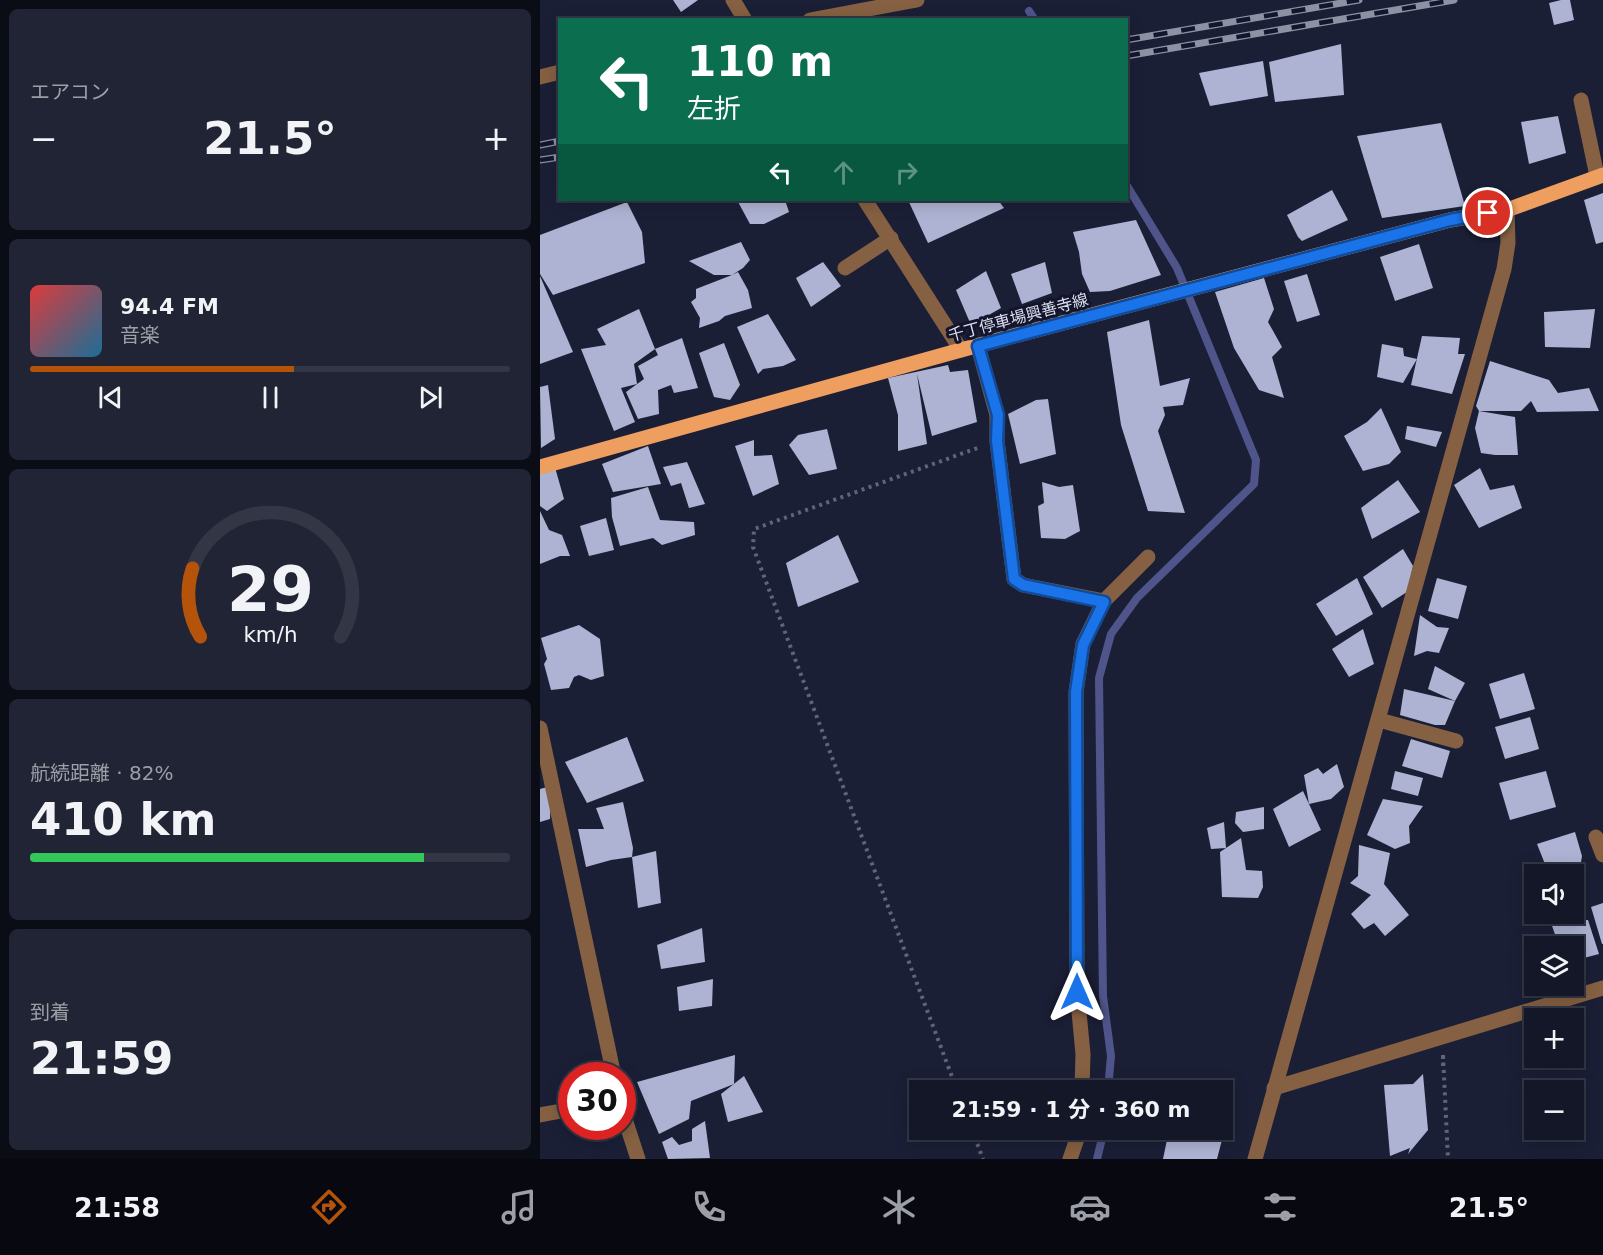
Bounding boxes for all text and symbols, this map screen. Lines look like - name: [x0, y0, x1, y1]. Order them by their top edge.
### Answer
- text: 110 m: [687, 37, 833, 86]
- icon: left: [588, 42, 666, 120]
- text: エアコン: [30, 80, 110, 104]
- text: 左折: [687, 93, 741, 124]
- text: 21.5°: [203, 112, 337, 165]
- text: −: [30, 119, 58, 158]
- text: +: [482, 119, 510, 158]
- icon: left: [764, 156, 797, 189]
- icon: ahead: [827, 156, 860, 189]
- icon: right: [890, 156, 923, 189]
- pin: [1462, 187, 1513, 238]
- icon: arrive: [1471, 196, 1504, 229]
- street label: 千丁停車場興善寺線: [946, 290, 1090, 345]
- text: 94.4 FM: [120, 294, 219, 319]
- text: 音楽: [120, 323, 160, 347]
- icon: previous: [94, 381, 127, 414]
- icon: pause: [254, 381, 287, 414]
- icon: next: [414, 381, 447, 414]
- text: 29: [227, 553, 313, 626]
- text: km/h: [243, 622, 297, 647]
- text: 航続距離 · 82%: [30, 761, 174, 785]
- text: 410 km: [30, 793, 216, 846]
- map controls: [1524, 864, 1584, 1140]
- button: sound: [1524, 864, 1584, 924]
- button: layers: [1524, 936, 1584, 996]
- position arrow: [1045, 960, 1109, 1024]
- text: 到着: [30, 1000, 70, 1024]
- button: +: [1524, 1008, 1584, 1068]
- text: 21:59: [30, 1032, 173, 1085]
- speed limit sign: 30: [558, 1062, 636, 1140]
- button: −: [1524, 1080, 1584, 1140]
- text: 21:59 · 1 分 · 360 m: [952, 1097, 1190, 1122]
- icon: directions: [308, 1186, 350, 1228]
- icon: music: [498, 1186, 540, 1228]
- icon: phone: [688, 1186, 730, 1228]
- icon: climate: [878, 1186, 920, 1228]
- icon: car: [1069, 1186, 1111, 1228]
- icon: filters: [1259, 1186, 1301, 1228]
- text: 21:58: [74, 1192, 160, 1223]
- text: 21.5°: [1449, 1192, 1529, 1223]

